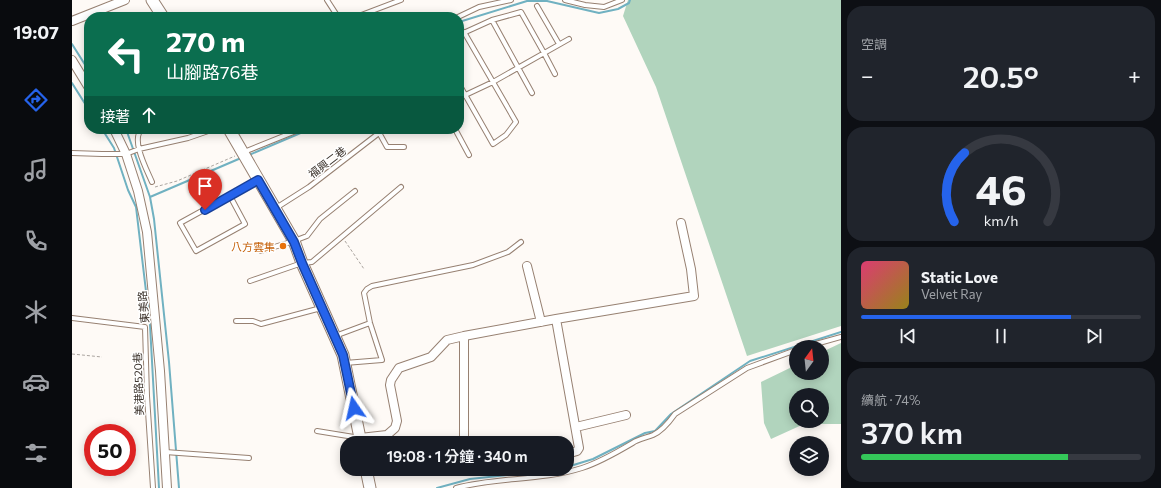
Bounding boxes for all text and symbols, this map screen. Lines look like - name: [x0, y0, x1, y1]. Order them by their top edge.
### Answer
- text: 19:07: [13, 21, 59, 43]
- text: 270 m: [166, 24, 245, 58]
- icon: left: [100, 28, 152, 80]
- text: 空調: [861, 36, 887, 52]
- text: 20.5°: [963, 57, 1039, 94]
- text: 山腳路76巷: [166, 61, 258, 83]
- text: −: [861, 62, 874, 89]
- text: +: [1128, 62, 1141, 89]
- icon: directions: [22, 86, 50, 114]
- icon: ahead: [138, 104, 160, 126]
- text: 接著: [100, 107, 130, 125]
- street label: 福興二巷: [306, 144, 348, 180]
- icon: music: [22, 156, 50, 184]
- text: 46: [975, 163, 1027, 214]
- pin: [188, 169, 222, 210]
- icon: arrive: [194, 175, 216, 197]
- text: km/h: [984, 210, 1018, 228]
- icon: phone: [22, 227, 50, 255]
- place label: 八方雲集: [231, 240, 275, 253]
- marker: 八方雲集: [278, 241, 288, 251]
- text: Static Love: [921, 268, 998, 286]
- text: Velvet Ray: [921, 286, 982, 302]
- street label: 東美路: [135, 290, 151, 324]
- icon: climate: [22, 298, 50, 326]
- icon: previous: [897, 325, 919, 347]
- icon: pause: [990, 325, 1012, 347]
- icon: next: [1083, 325, 1105, 347]
- north arrow: [789, 340, 829, 380]
- map controls: [789, 340, 829, 476]
- street label: 美港路520巷: [130, 352, 146, 416]
- icon: car: [22, 368, 50, 396]
- position arrow: [333, 387, 375, 429]
- button: search: [789, 388, 829, 428]
- text: 續航 · 74%: [861, 392, 920, 408]
- text: 370 km: [861, 413, 963, 450]
- speed limit sign: 50: [84, 424, 136, 476]
- button: layers: [789, 436, 829, 476]
- icon: filters: [22, 439, 50, 467]
- text: 19:08 · 1 分鐘 · 340 m: [386, 447, 528, 465]

